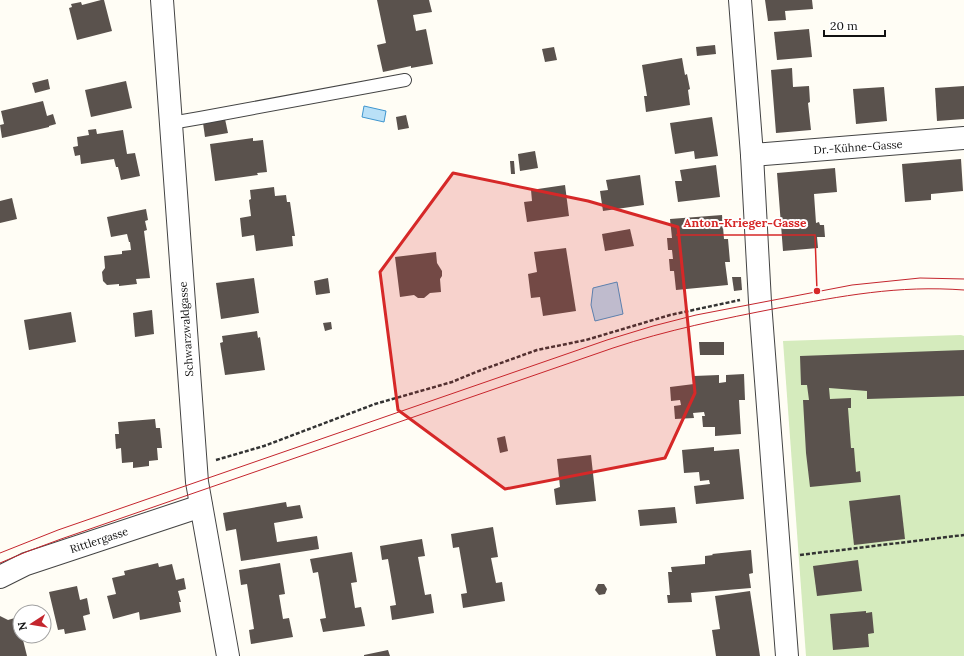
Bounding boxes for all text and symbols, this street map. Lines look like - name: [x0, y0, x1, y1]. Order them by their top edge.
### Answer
- scale bar: [824, 12, 885, 38]
- text: 20 m: [830, 18, 858, 33]
- street label: Dr.-Kühne-Gasse: [813, 137, 903, 157]
- callout: Anton-Krieger-Gasse: [676, 211, 815, 235]
- text: Anton-Krieger-Gasse: [684, 215, 807, 230]
- street label: Schwarzwaldgasse: [176, 281, 196, 377]
- street label: Rittlergasse: [68, 524, 130, 556]
- north arrow: [12, 604, 52, 644]
- text: N: [14, 620, 30, 632]

